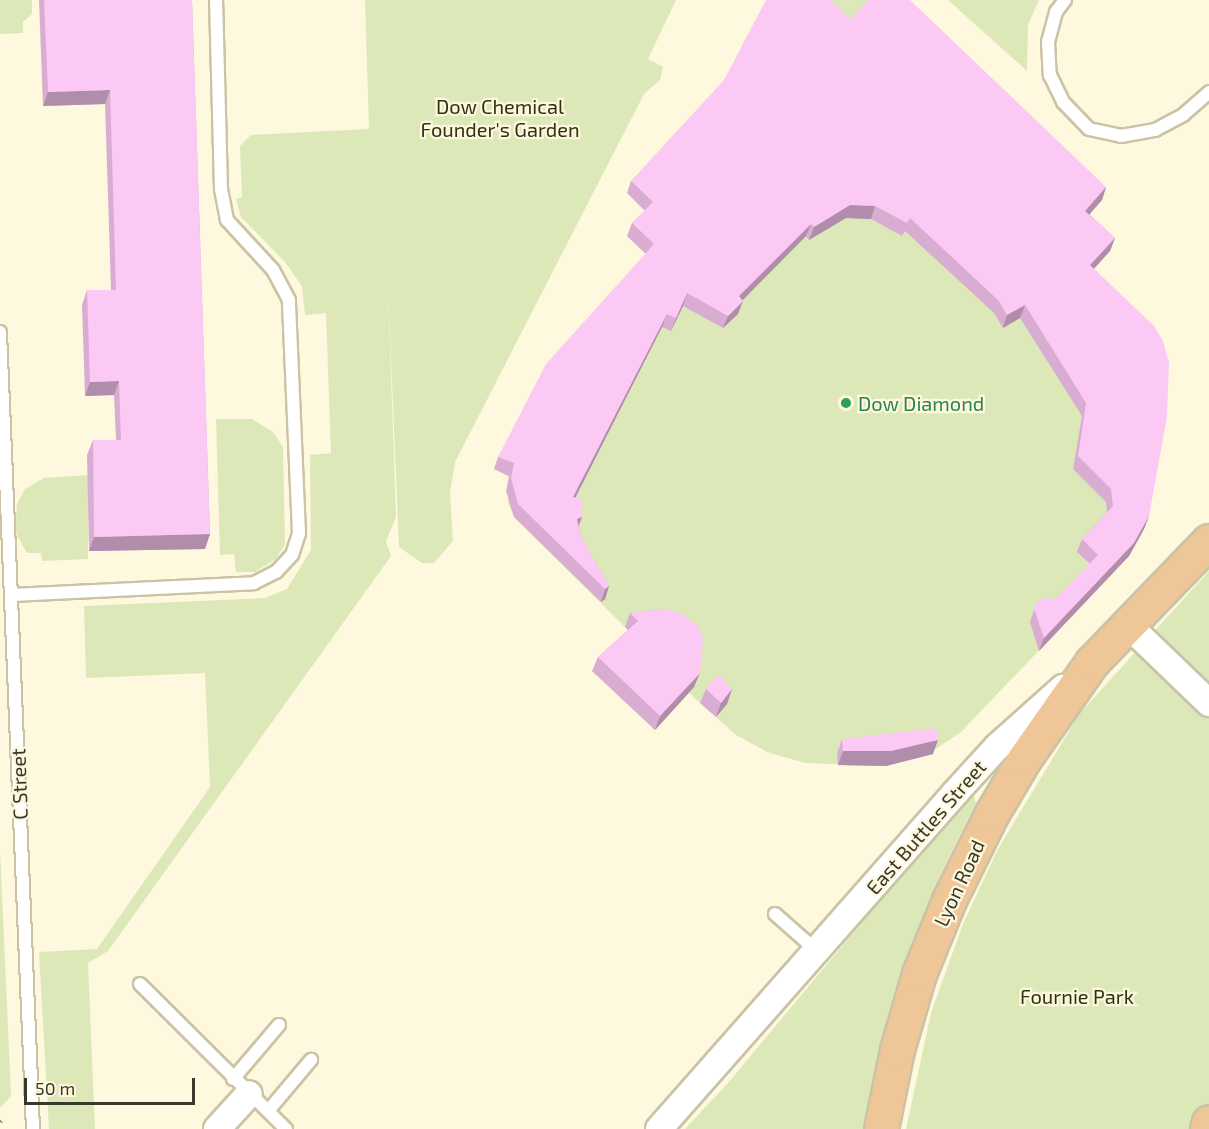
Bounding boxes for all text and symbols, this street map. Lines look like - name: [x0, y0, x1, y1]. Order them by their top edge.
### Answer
- park label: Dow Chemical Founder's Garden: [420, 95, 580, 142]
- place label: Dow Diamond: [858, 391, 985, 415]
- marker: Dow Diamond: [839, 396, 853, 410]
- street label: C Street: [6, 748, 32, 820]
- street label: East Buttles Street: [861, 755, 991, 899]
- street label: Lyon Road: [929, 836, 989, 930]
- park label: Fournie Park: [1020, 984, 1134, 1008]
- scale bar: [27, 1066, 198, 1104]
- text: 50 m: [35, 1077, 75, 1099]

